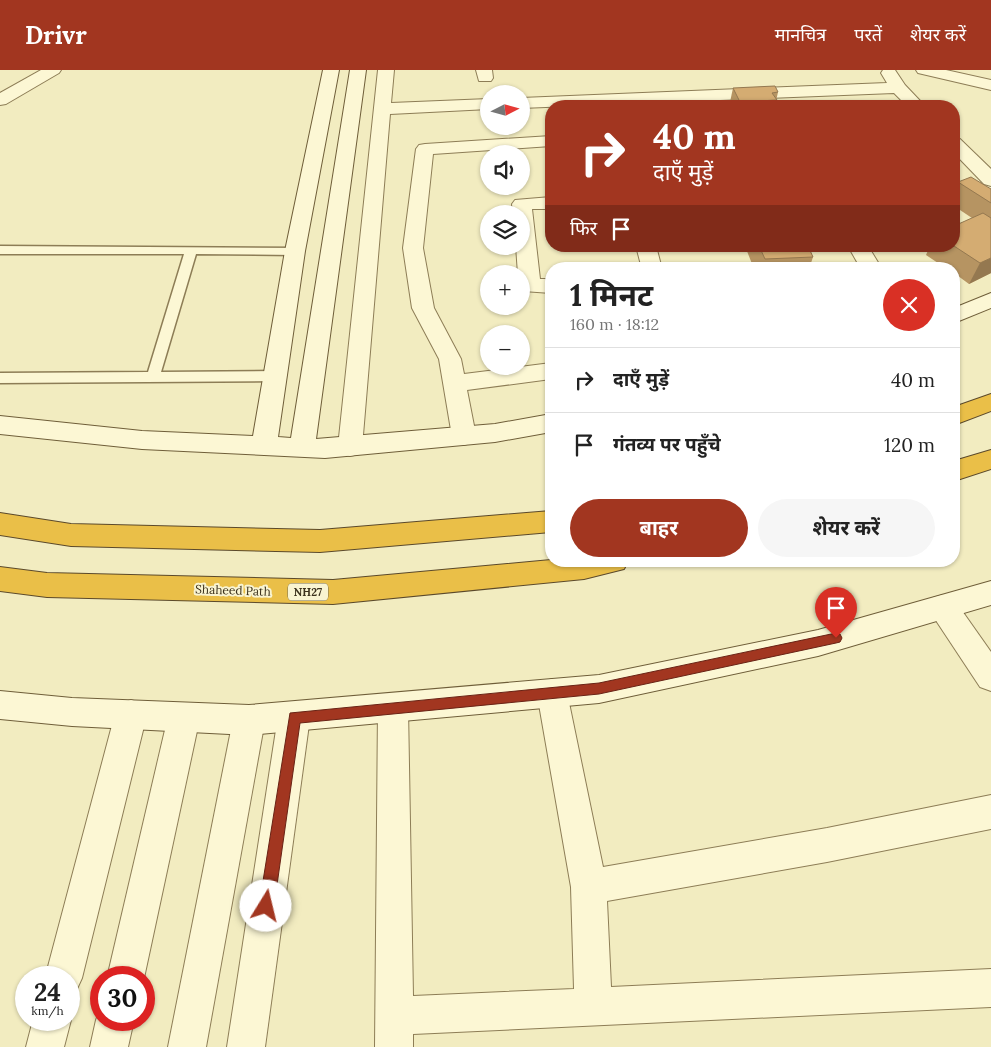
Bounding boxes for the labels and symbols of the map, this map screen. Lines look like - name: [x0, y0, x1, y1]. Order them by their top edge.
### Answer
- north arrow: [480, 85, 530, 135]
- street label: Shaheed Path: [195, 581, 271, 599]
- road number: NH27: [288, 584, 328, 600]
- pin: [815, 587, 857, 638]
- position arrow: [239, 879, 291, 931]
- speed limit sign: 30: [90, 966, 155, 1031]

